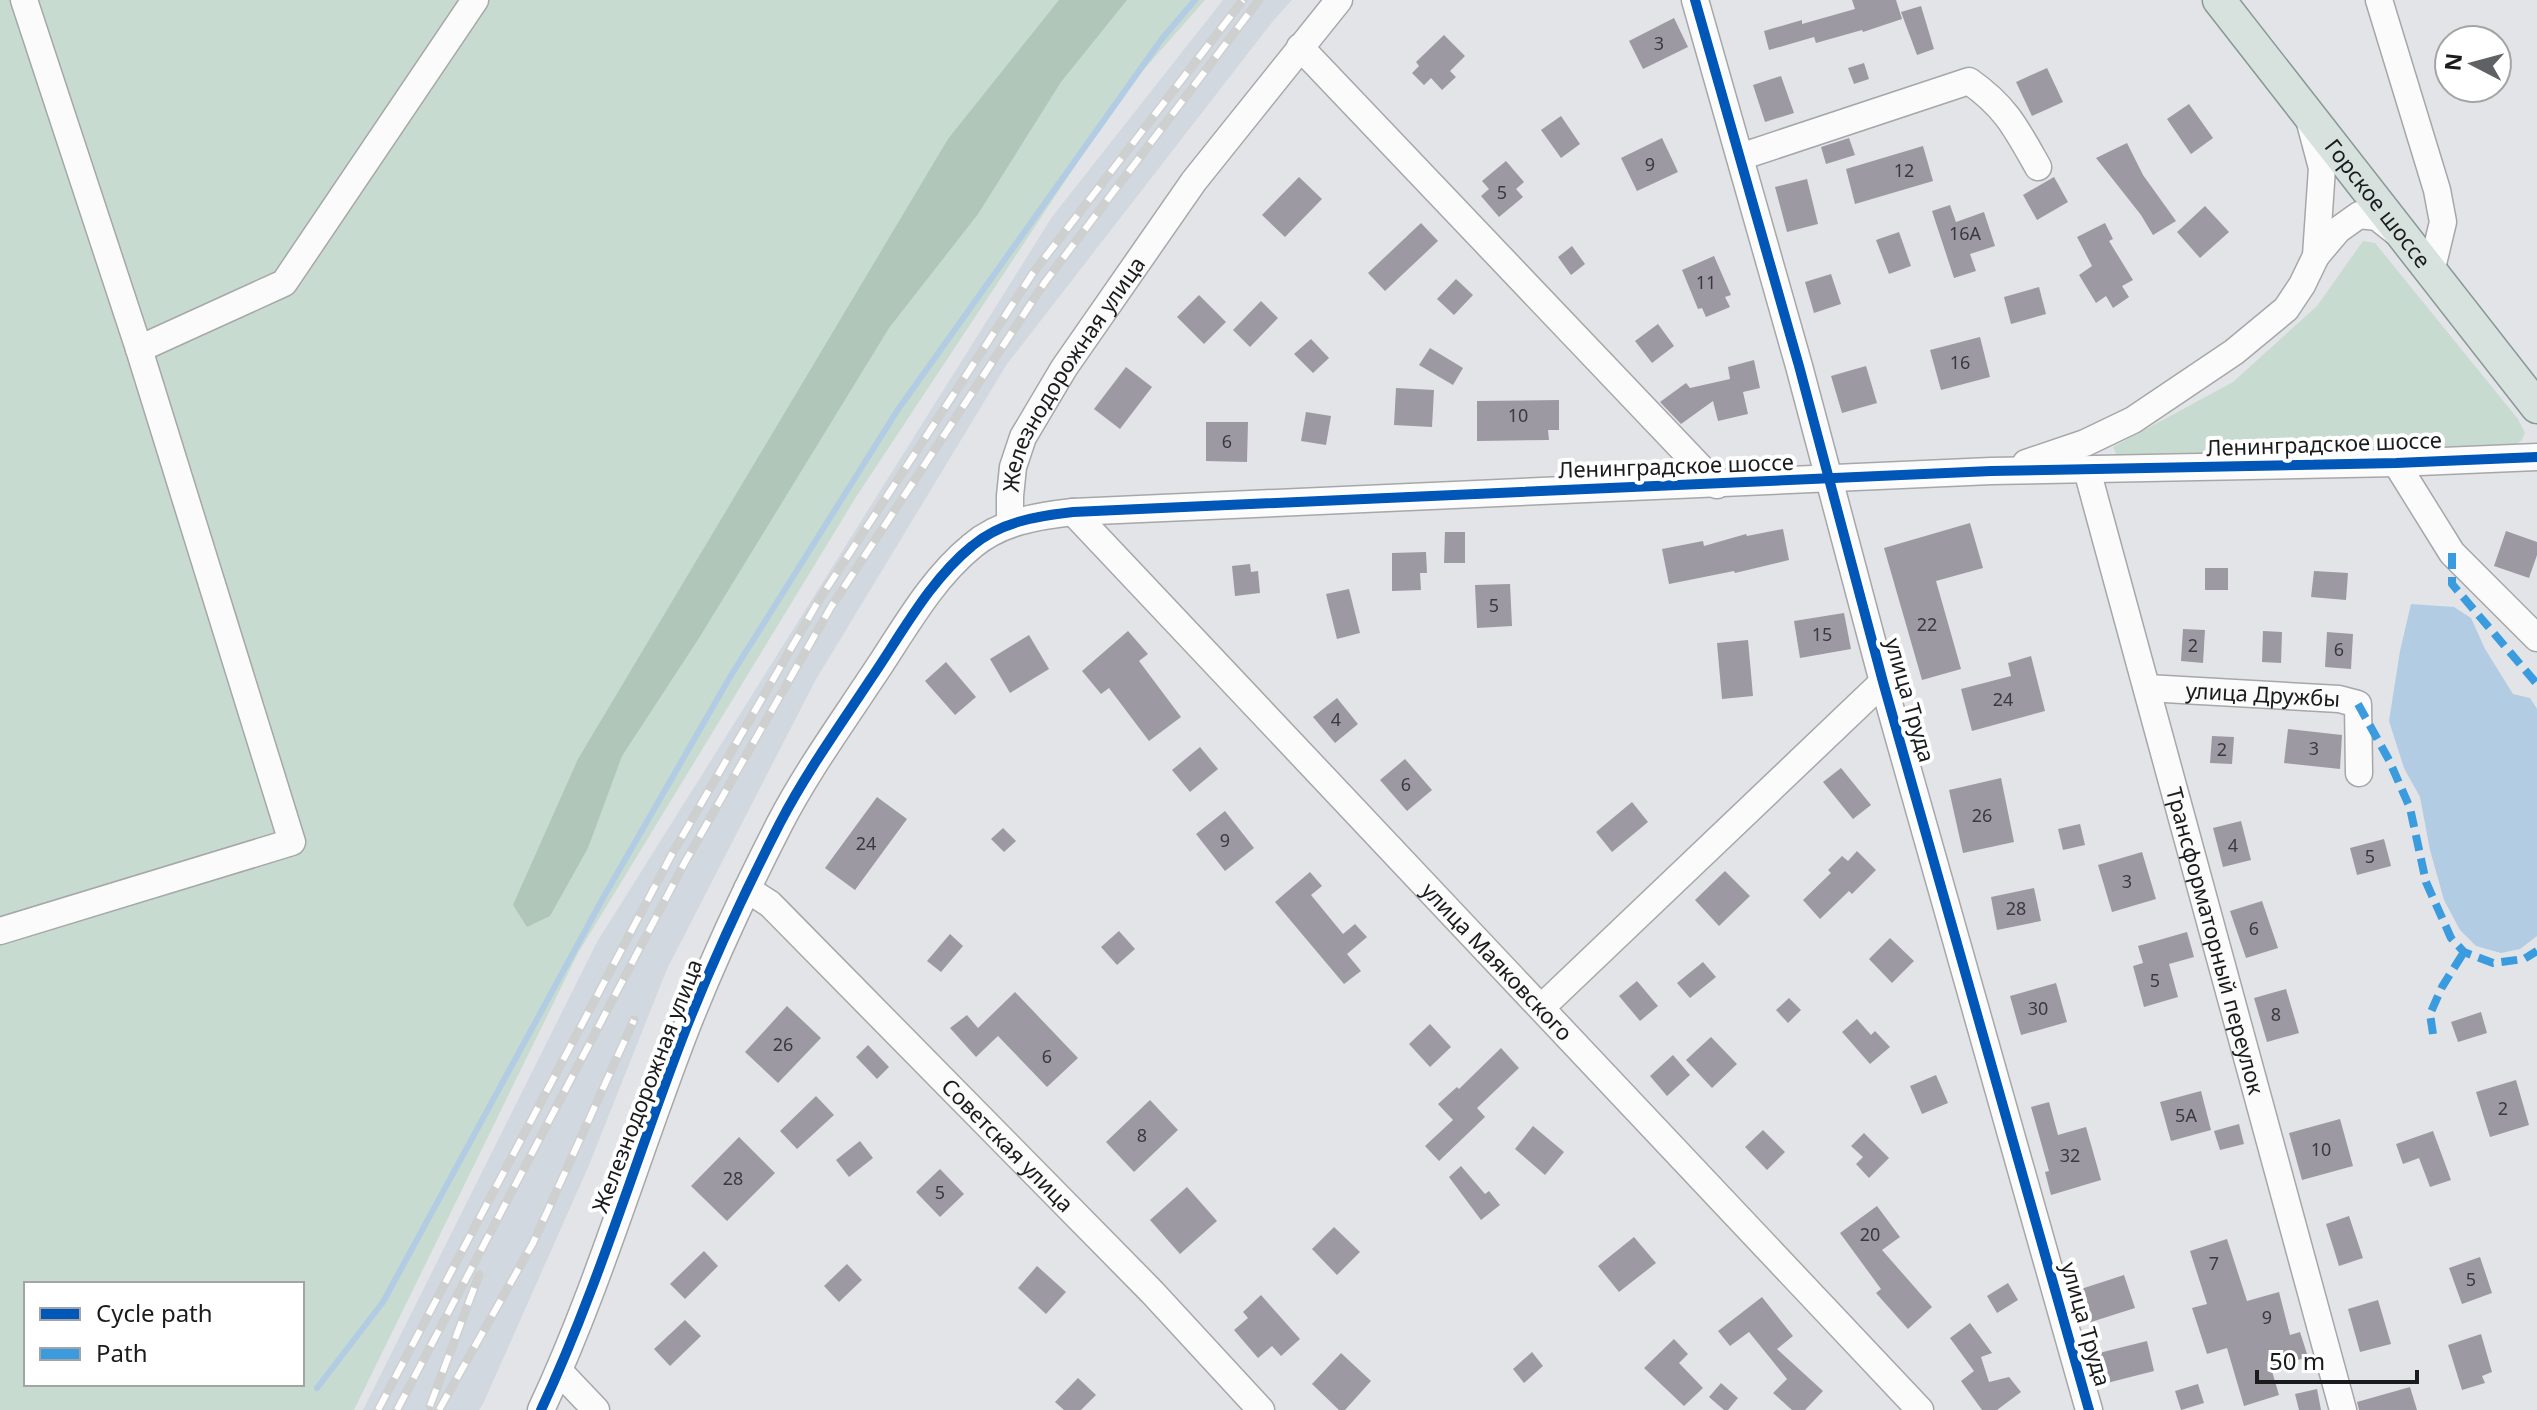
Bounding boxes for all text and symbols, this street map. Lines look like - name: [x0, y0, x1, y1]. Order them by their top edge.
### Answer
- north arrow: [2433, 24, 2513, 104]
- house number: 3: [1654, 31, 1664, 55]
- text: N: [2436, 51, 2468, 72]
- street label: Горское шоссе: [2319, 132, 2438, 273]
- house number: 9: [1645, 152, 1655, 176]
- house number: 12: [1894, 158, 1914, 182]
- house number: 5: [1497, 180, 1507, 204]
- house number: 16А: [1949, 221, 1982, 245]
- street label: Железнодорожная улица: [995, 250, 1151, 493]
- house number: 11: [1696, 270, 1716, 294]
- house number: 16: [1950, 350, 1970, 374]
- house number: 10: [1508, 403, 1528, 427]
- street label: Ленинградское шоссе: [2206, 424, 2442, 462]
- house number: 6: [1222, 429, 1232, 453]
- street label: Ленинградское шоссе: [1558, 446, 1794, 484]
- house number: 5: [1489, 593, 1499, 617]
- house number: 22: [1917, 612, 1937, 636]
- house number: 15: [1812, 622, 1832, 646]
- house number: 2: [2188, 633, 2198, 657]
- street label: улица Труда: [1879, 634, 1943, 765]
- house number: 6: [2334, 637, 2344, 661]
- street label: улица Дружбы: [2185, 674, 2341, 713]
- house number: 24: [1993, 687, 2013, 711]
- house number: 4: [1331, 707, 1341, 731]
- house number: 3: [2309, 736, 2319, 760]
- house number: 2: [2217, 737, 2227, 761]
- house number: 6: [1401, 772, 1411, 796]
- street label: Трансформаторный переулок: [2160, 784, 2272, 1098]
- house number: 26: [1972, 803, 1992, 827]
- house number: 9: [1220, 828, 1230, 852]
- house number: 24: [856, 831, 876, 855]
- house number: 4: [2228, 833, 2238, 857]
- house number: 5: [2365, 844, 2375, 868]
- house number: 3: [2122, 869, 2132, 893]
- street label: улица Маяковского: [1416, 875, 1580, 1047]
- house number: 28: [2006, 896, 2026, 920]
- house number: 6: [2249, 916, 2259, 940]
- street label: Железнодорожная улица: [584, 955, 708, 1217]
- house number: 5: [2150, 968, 2160, 992]
- house number: 30: [2028, 996, 2048, 1020]
- house number: 8: [2271, 1002, 2281, 1026]
- house number: 26: [773, 1032, 793, 1056]
- house number: 6: [1042, 1044, 1052, 1068]
- street label: Советская улица: [936, 1071, 1081, 1218]
- house number: 2: [2498, 1096, 2508, 1120]
- house number: 5А: [2175, 1103, 2197, 1127]
- house number: 8: [1137, 1123, 1147, 1147]
- house number: 10: [2311, 1137, 2331, 1161]
- house number: 32: [2060, 1143, 2080, 1167]
- house number: 28: [723, 1166, 743, 1190]
- house number: 5: [935, 1180, 945, 1204]
- house number: 20: [1860, 1222, 1880, 1246]
- house number: 7: [2209, 1251, 2219, 1275]
- street label: улица Труда: [2055, 1258, 2119, 1389]
- house number: 5: [2466, 1267, 2476, 1291]
- legend: [24, 1282, 304, 1386]
- text: Cycle path: [96, 1296, 213, 1329]
- house number: 9: [2262, 1305, 2272, 1329]
- scale bar: [2257, 1334, 2417, 1384]
- text: Path: [96, 1336, 147, 1369]
- text: 50 m: [2269, 1344, 2325, 1377]

